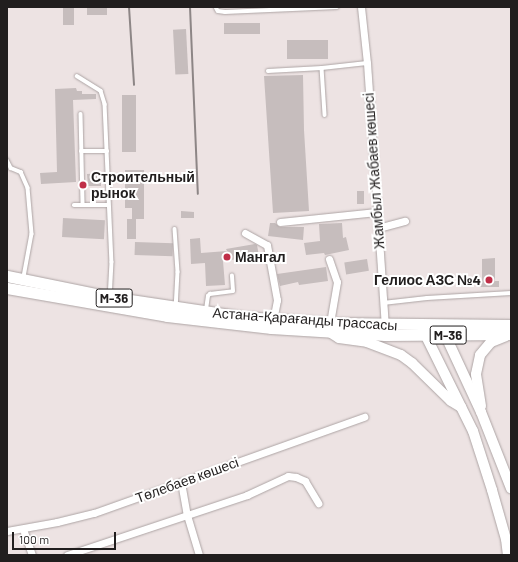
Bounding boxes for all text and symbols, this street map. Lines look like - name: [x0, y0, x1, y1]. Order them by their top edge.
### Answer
- street label: Жамбыл Жабаев көшесі: [360, 92, 388, 250]
- place label: Строительный рынок: [91, 169, 195, 202]
- marker: Строительный рынок: [78, 180, 88, 190]
- place label: Мангал: [235, 249, 286, 265]
- marker: Мангал: [222, 252, 232, 262]
- place label: Гелиос АЗС №4: [374, 272, 481, 288]
- marker: Гелиос АЗС №4: [484, 275, 494, 285]
- road number: M-36: [95, 287, 133, 309]
- street label: Астана-Қарағанды трассасы: [212, 304, 398, 334]
- road number: M-36: [429, 324, 467, 346]
- street label: Төлебаев көшесі: [133, 454, 241, 506]
- scale bar: [14, 524, 118, 550]
- text: 100 m: [19, 532, 49, 546]

